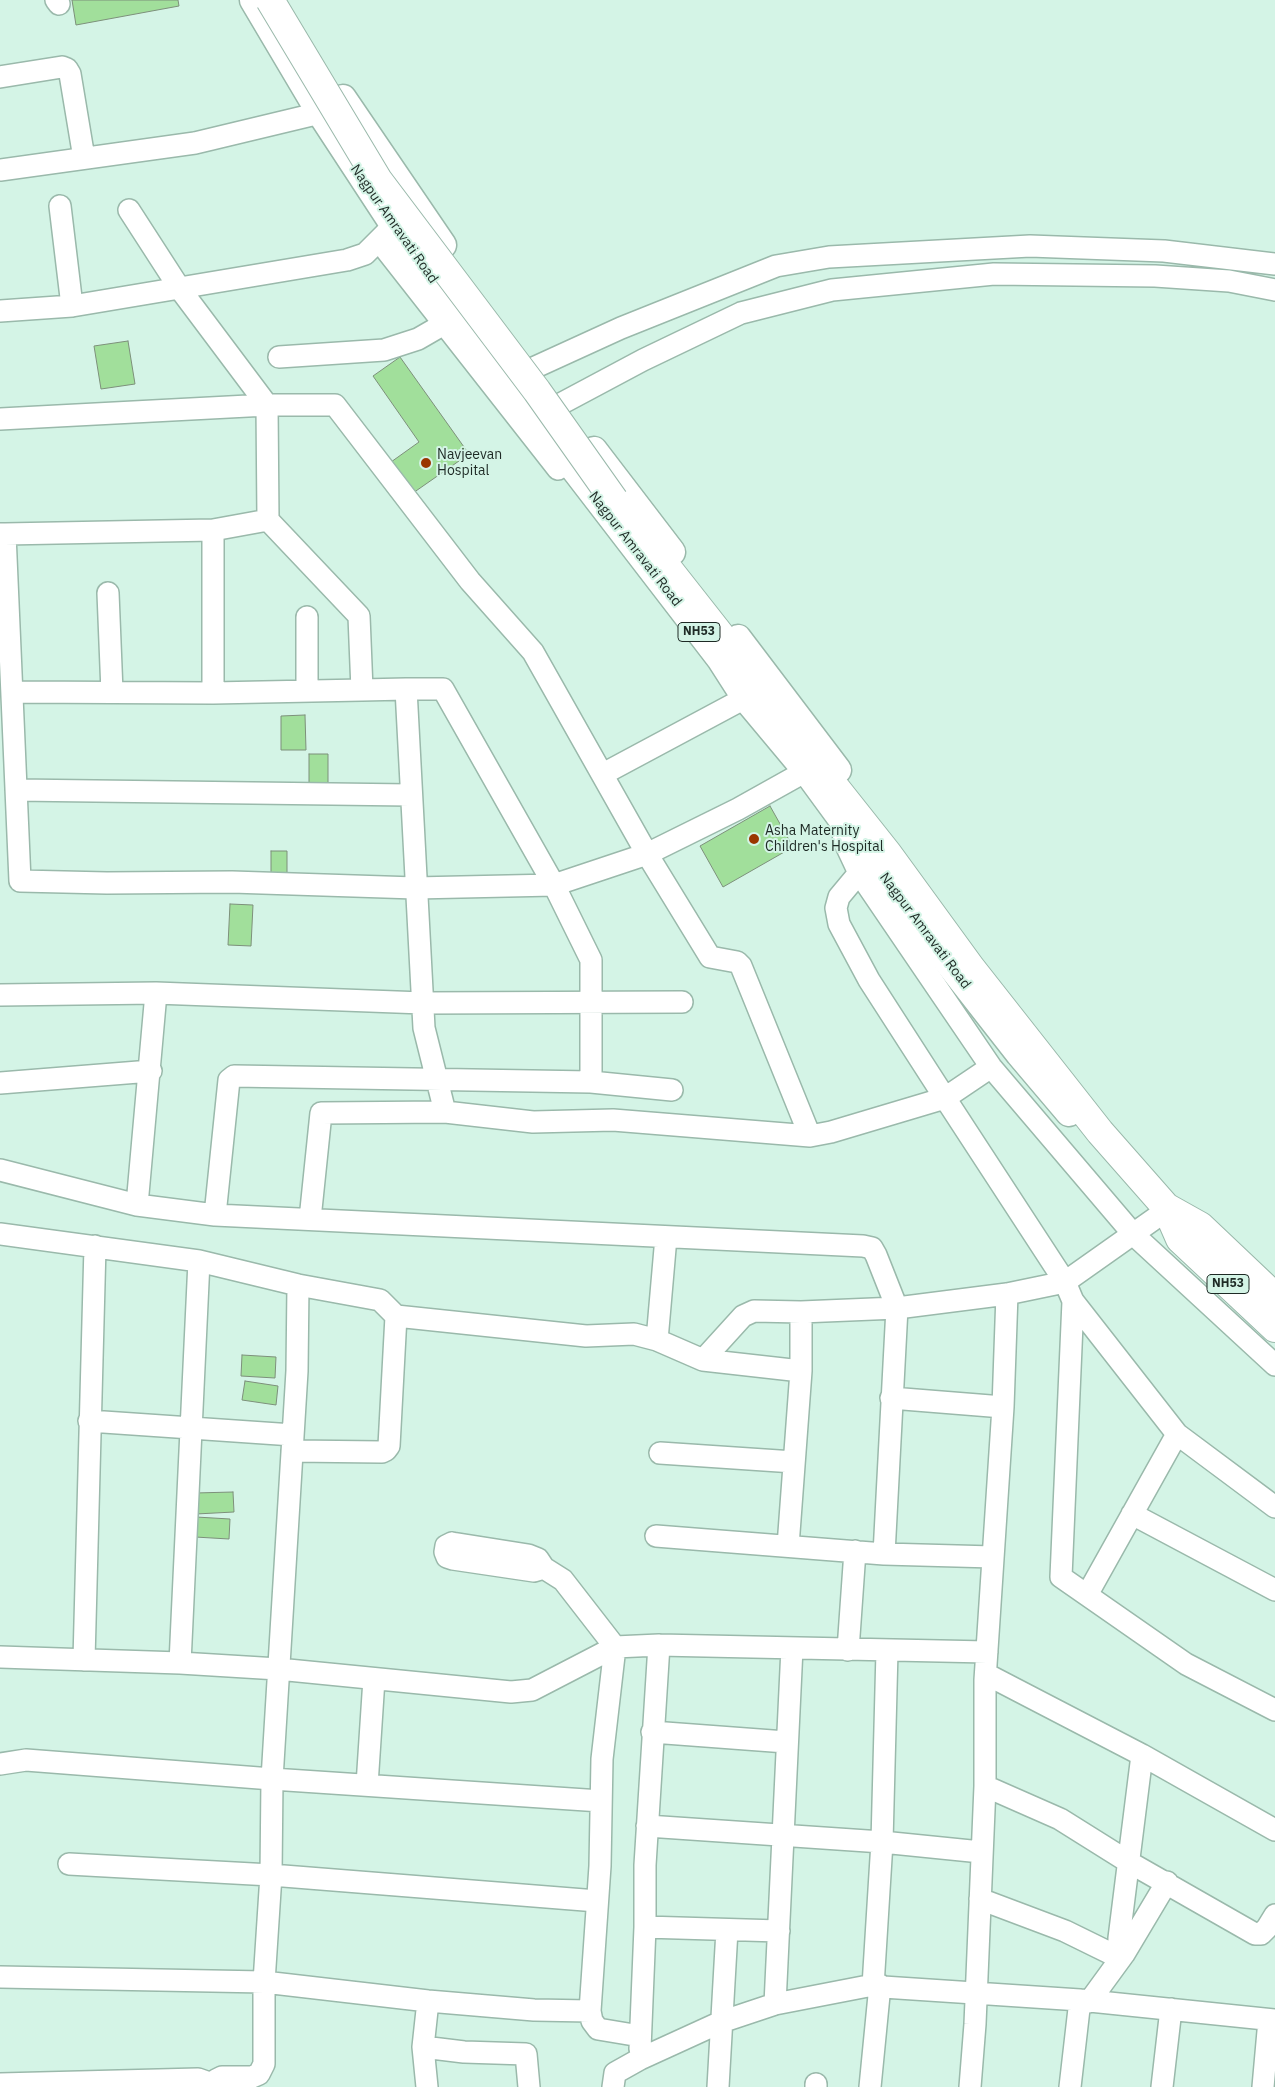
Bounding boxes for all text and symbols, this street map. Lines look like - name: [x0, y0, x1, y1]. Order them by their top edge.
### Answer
- street label: Nagpur Amravati Road: [347, 161, 441, 287]
- place label: Navjeevan Hospital: [437, 447, 502, 480]
- marker: Navjeevan Hospital: [419, 456, 433, 470]
- street label: Nagpur Amravati Road: [585, 488, 685, 610]
- road number: NH53: [678, 622, 720, 642]
- place label: Asha Maternity Children's Hospital: [765, 823, 883, 856]
- marker: Asha Maternity Children's Hospital: [747, 832, 761, 846]
- street label: Nagpur Amravati Road: [876, 870, 974, 992]
- road number: NH53: [1207, 1274, 1249, 1294]

